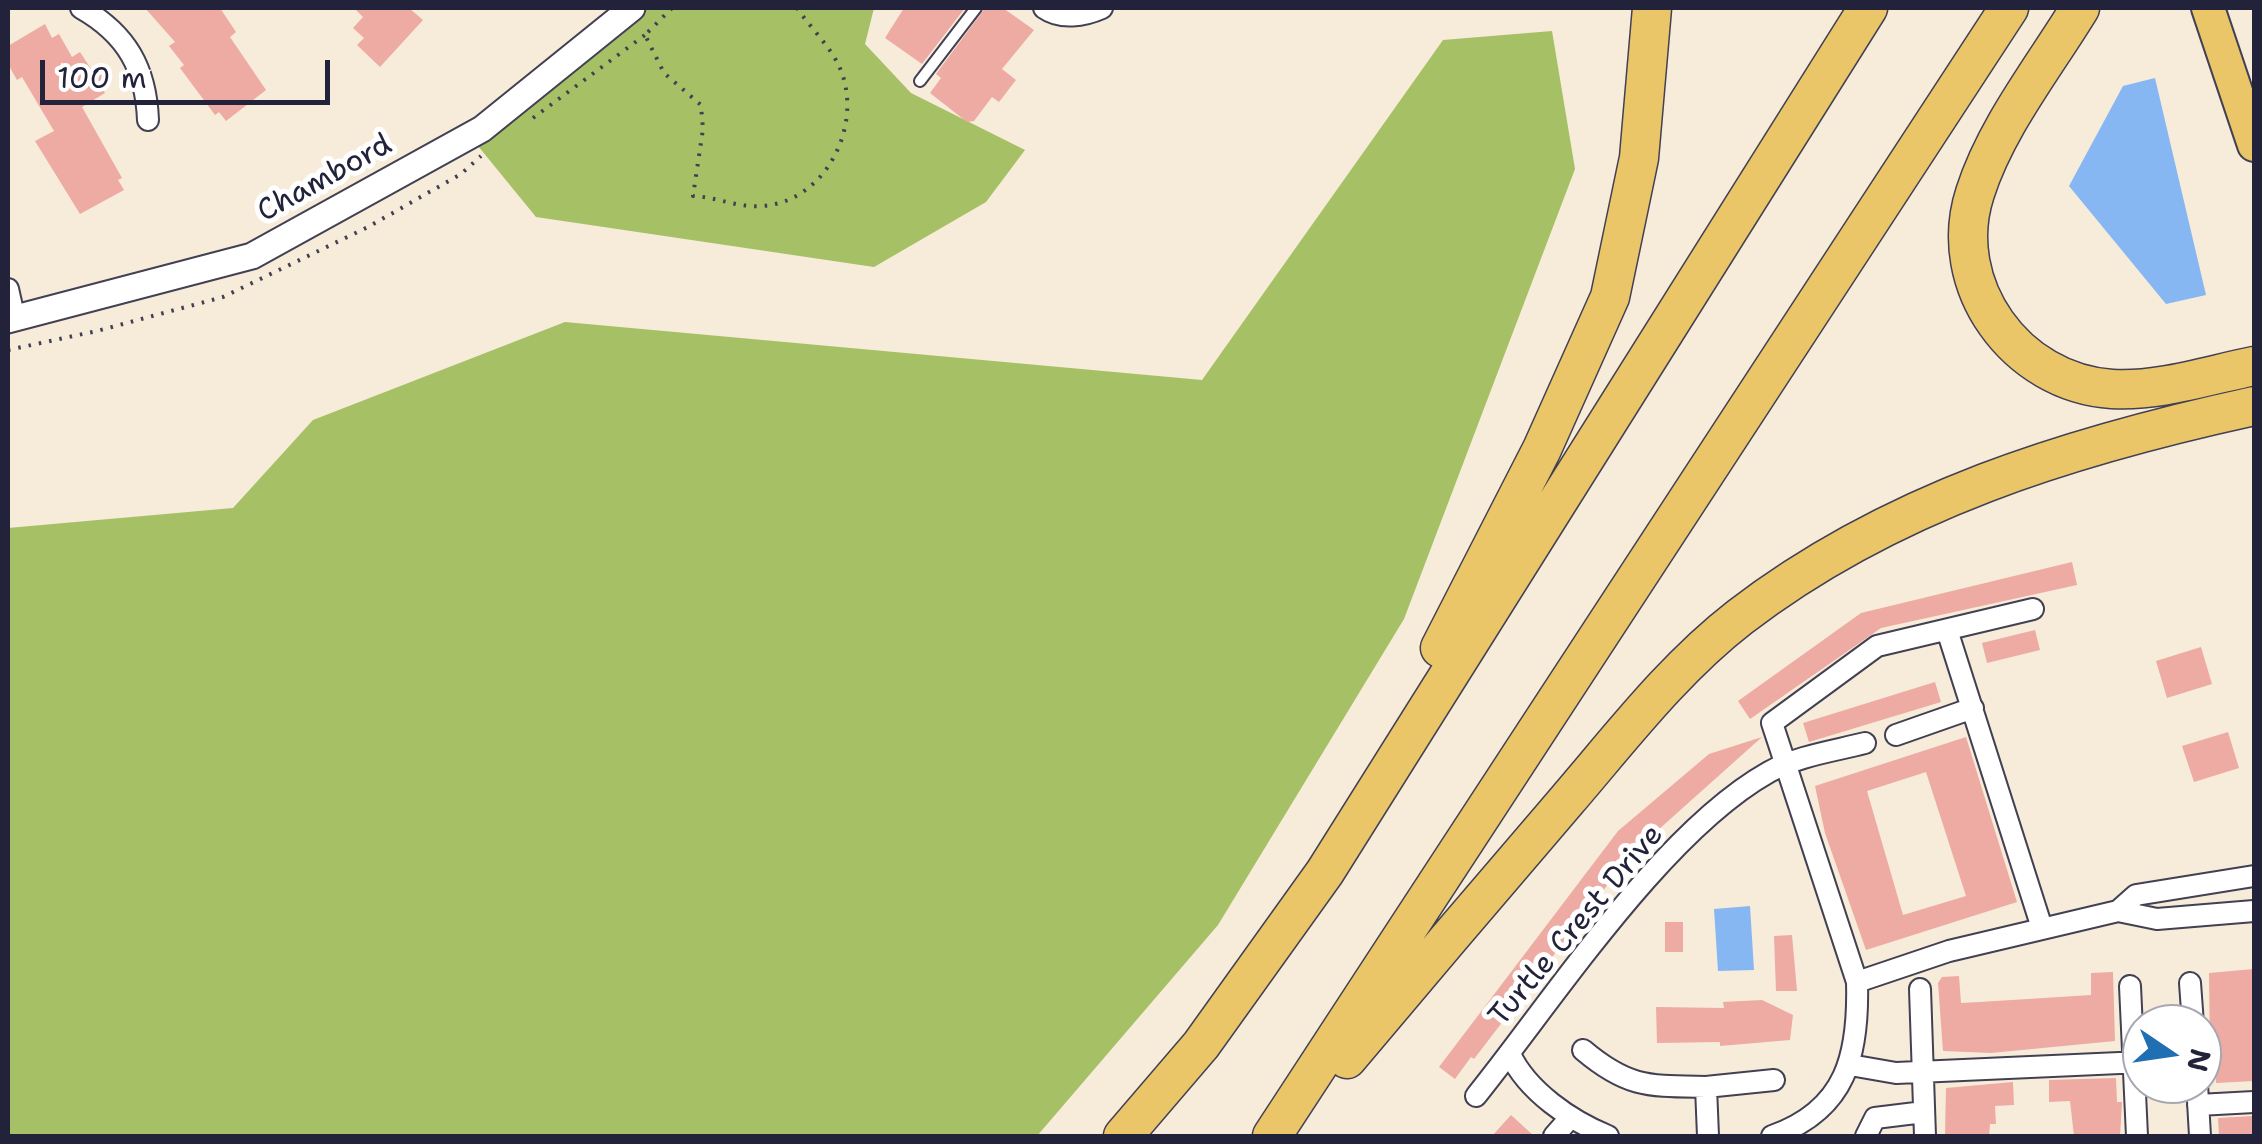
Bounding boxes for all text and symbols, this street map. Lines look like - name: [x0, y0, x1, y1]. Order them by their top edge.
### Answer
- scale bar: [45, 40, 335, 102]
- text: 100 m: [57, 57, 147, 98]
- street label: Chambord: [251, 127, 399, 231]
- street label: Turtle Crest Drive: [1482, 818, 1672, 1034]
- north arrow: [2122, 1004, 2222, 1104]
- text: N: [2178, 1045, 2220, 1075]

